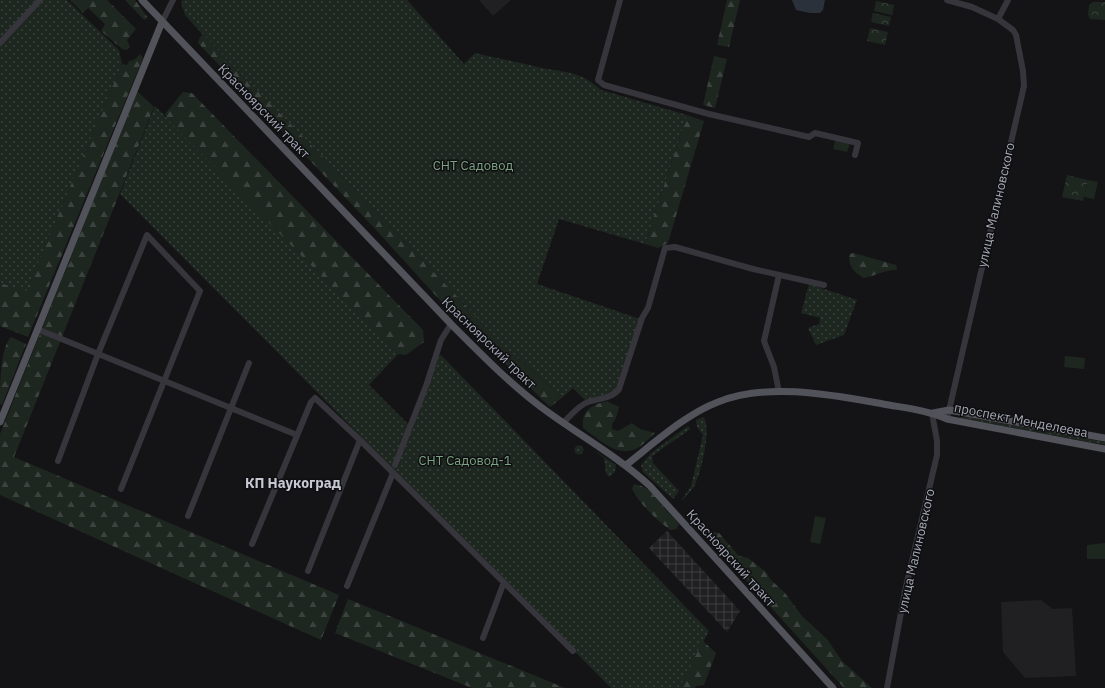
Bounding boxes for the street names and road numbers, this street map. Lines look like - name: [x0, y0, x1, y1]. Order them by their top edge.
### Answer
- street label: Красноярский тракт: [214, 60, 314, 162]
- street label: улица Малиновского: [973, 141, 1019, 269]
- street label: Красноярский тракт: [438, 293, 540, 393]
- street label: проспект Менделеева: [953, 399, 1089, 441]
- street label: улица Малиновского: [893, 487, 939, 615]
- street label: Красноярский тракт: [683, 506, 779, 610]

